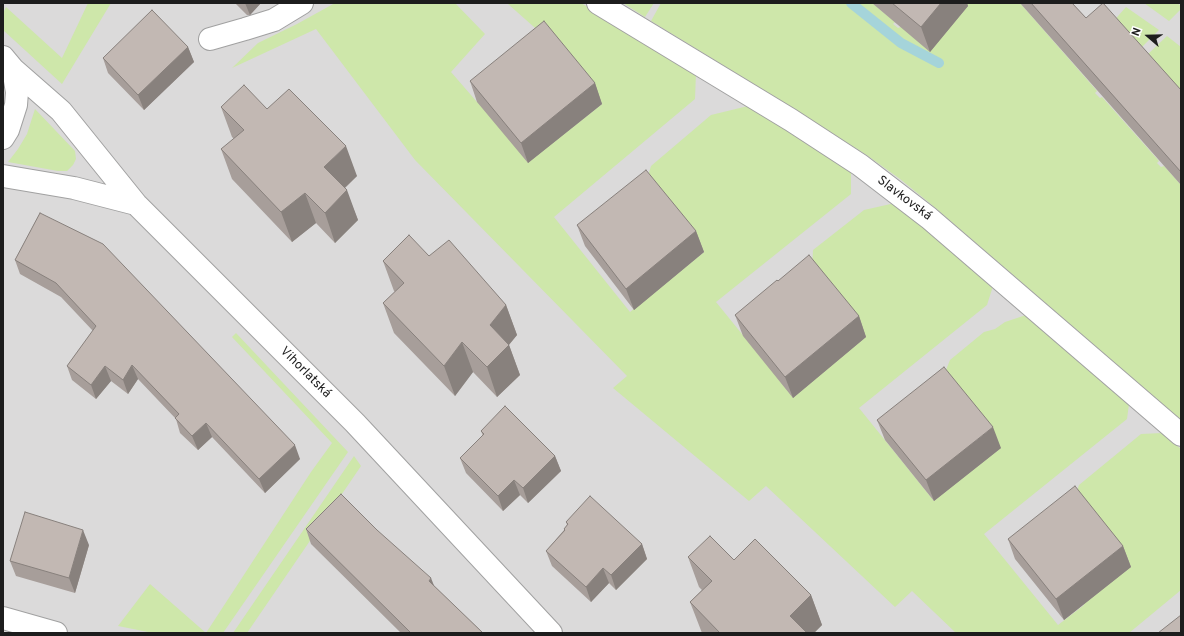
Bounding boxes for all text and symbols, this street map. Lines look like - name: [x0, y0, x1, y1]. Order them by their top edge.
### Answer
- north arrow: [1128, 16, 1168, 56]
- text: N: [1129, 26, 1145, 38]
- street label: Slavkovská: [874, 173, 934, 225]
- street label: Vihorlatská: [276, 344, 334, 402]

